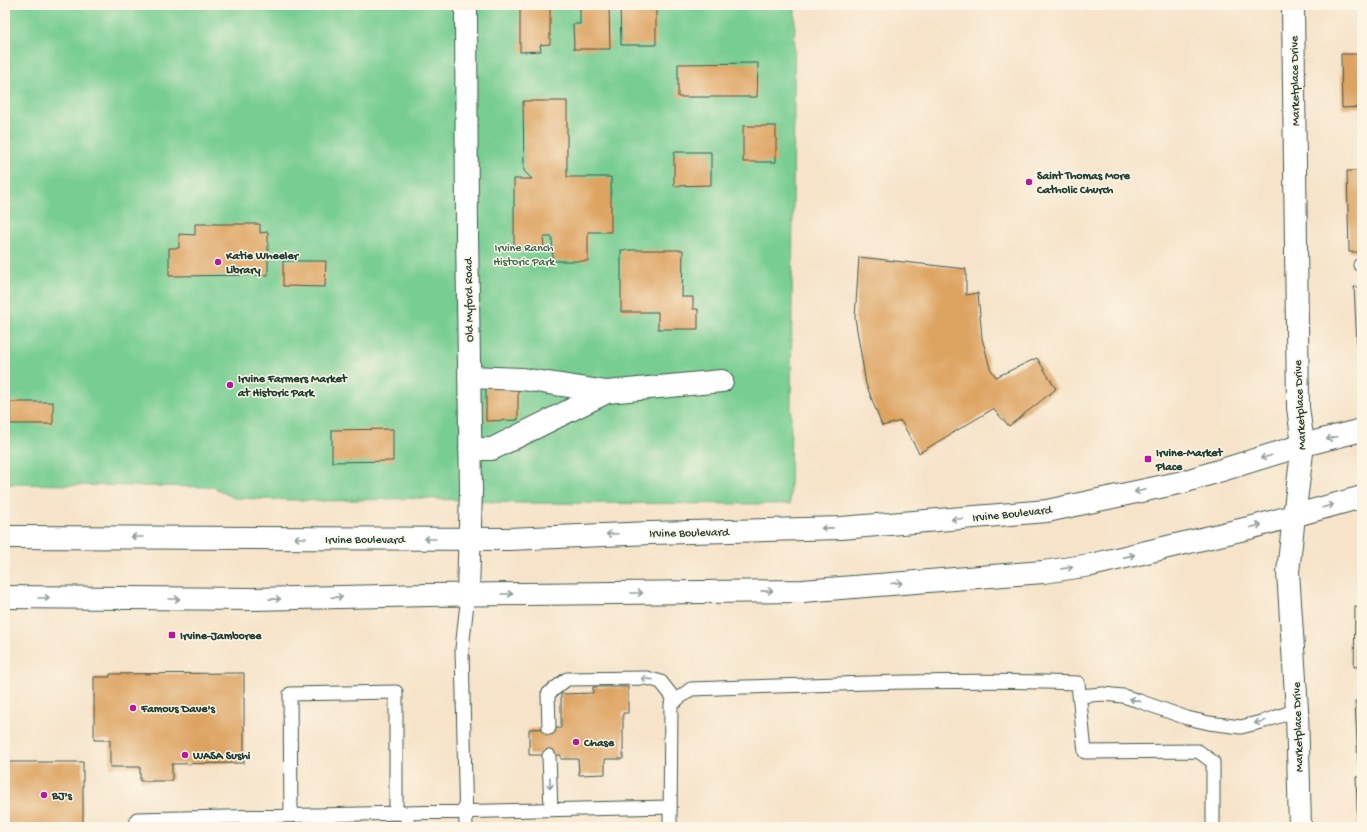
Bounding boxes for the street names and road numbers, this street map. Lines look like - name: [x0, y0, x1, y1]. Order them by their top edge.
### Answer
- street label: Marketplace Drive: [1288, 35, 1304, 126]
- street label: Old Myford Road: [462, 257, 478, 342]
- street label: Marketplace Drive: [1292, 359, 1310, 450]
- street label: Irvine Boulevard: [972, 504, 1054, 526]
- street label: Irvine Boulevard: [649, 526, 730, 542]
- street label: Irvine Boulevard: [325, 534, 406, 548]
- street label: Marketplace Drive: [1290, 681, 1308, 772]

